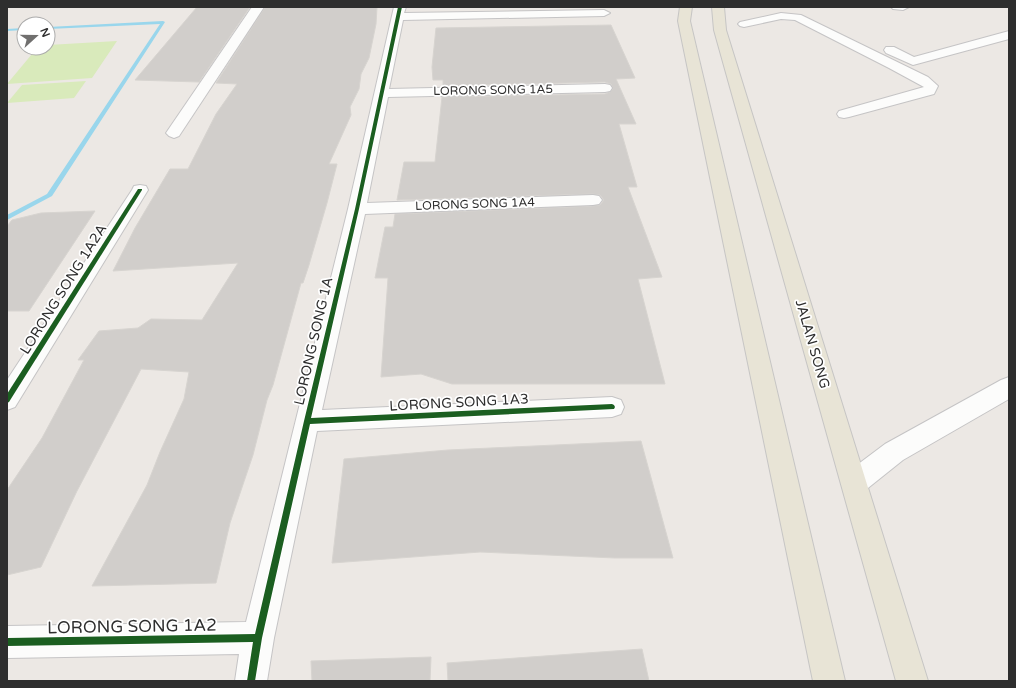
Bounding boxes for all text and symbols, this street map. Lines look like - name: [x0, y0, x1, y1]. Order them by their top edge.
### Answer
- north arrow: [16, 16, 56, 56]
- text: N: [37, 26, 53, 39]
- street label: LORONG SONG 1A5: [433, 82, 553, 98]
- street label: LORONG SONG 1A4: [415, 195, 536, 213]
- street label: LORONG SONG 1A2A: [16, 221, 110, 357]
- street label: LORONG SONG 1A: [290, 275, 337, 407]
- street label: JALAN SONG: [792, 298, 833, 391]
- street label: LORONG SONG 1A3: [389, 390, 529, 415]
- street label: LORONG SONG 1A2: [47, 615, 217, 638]

